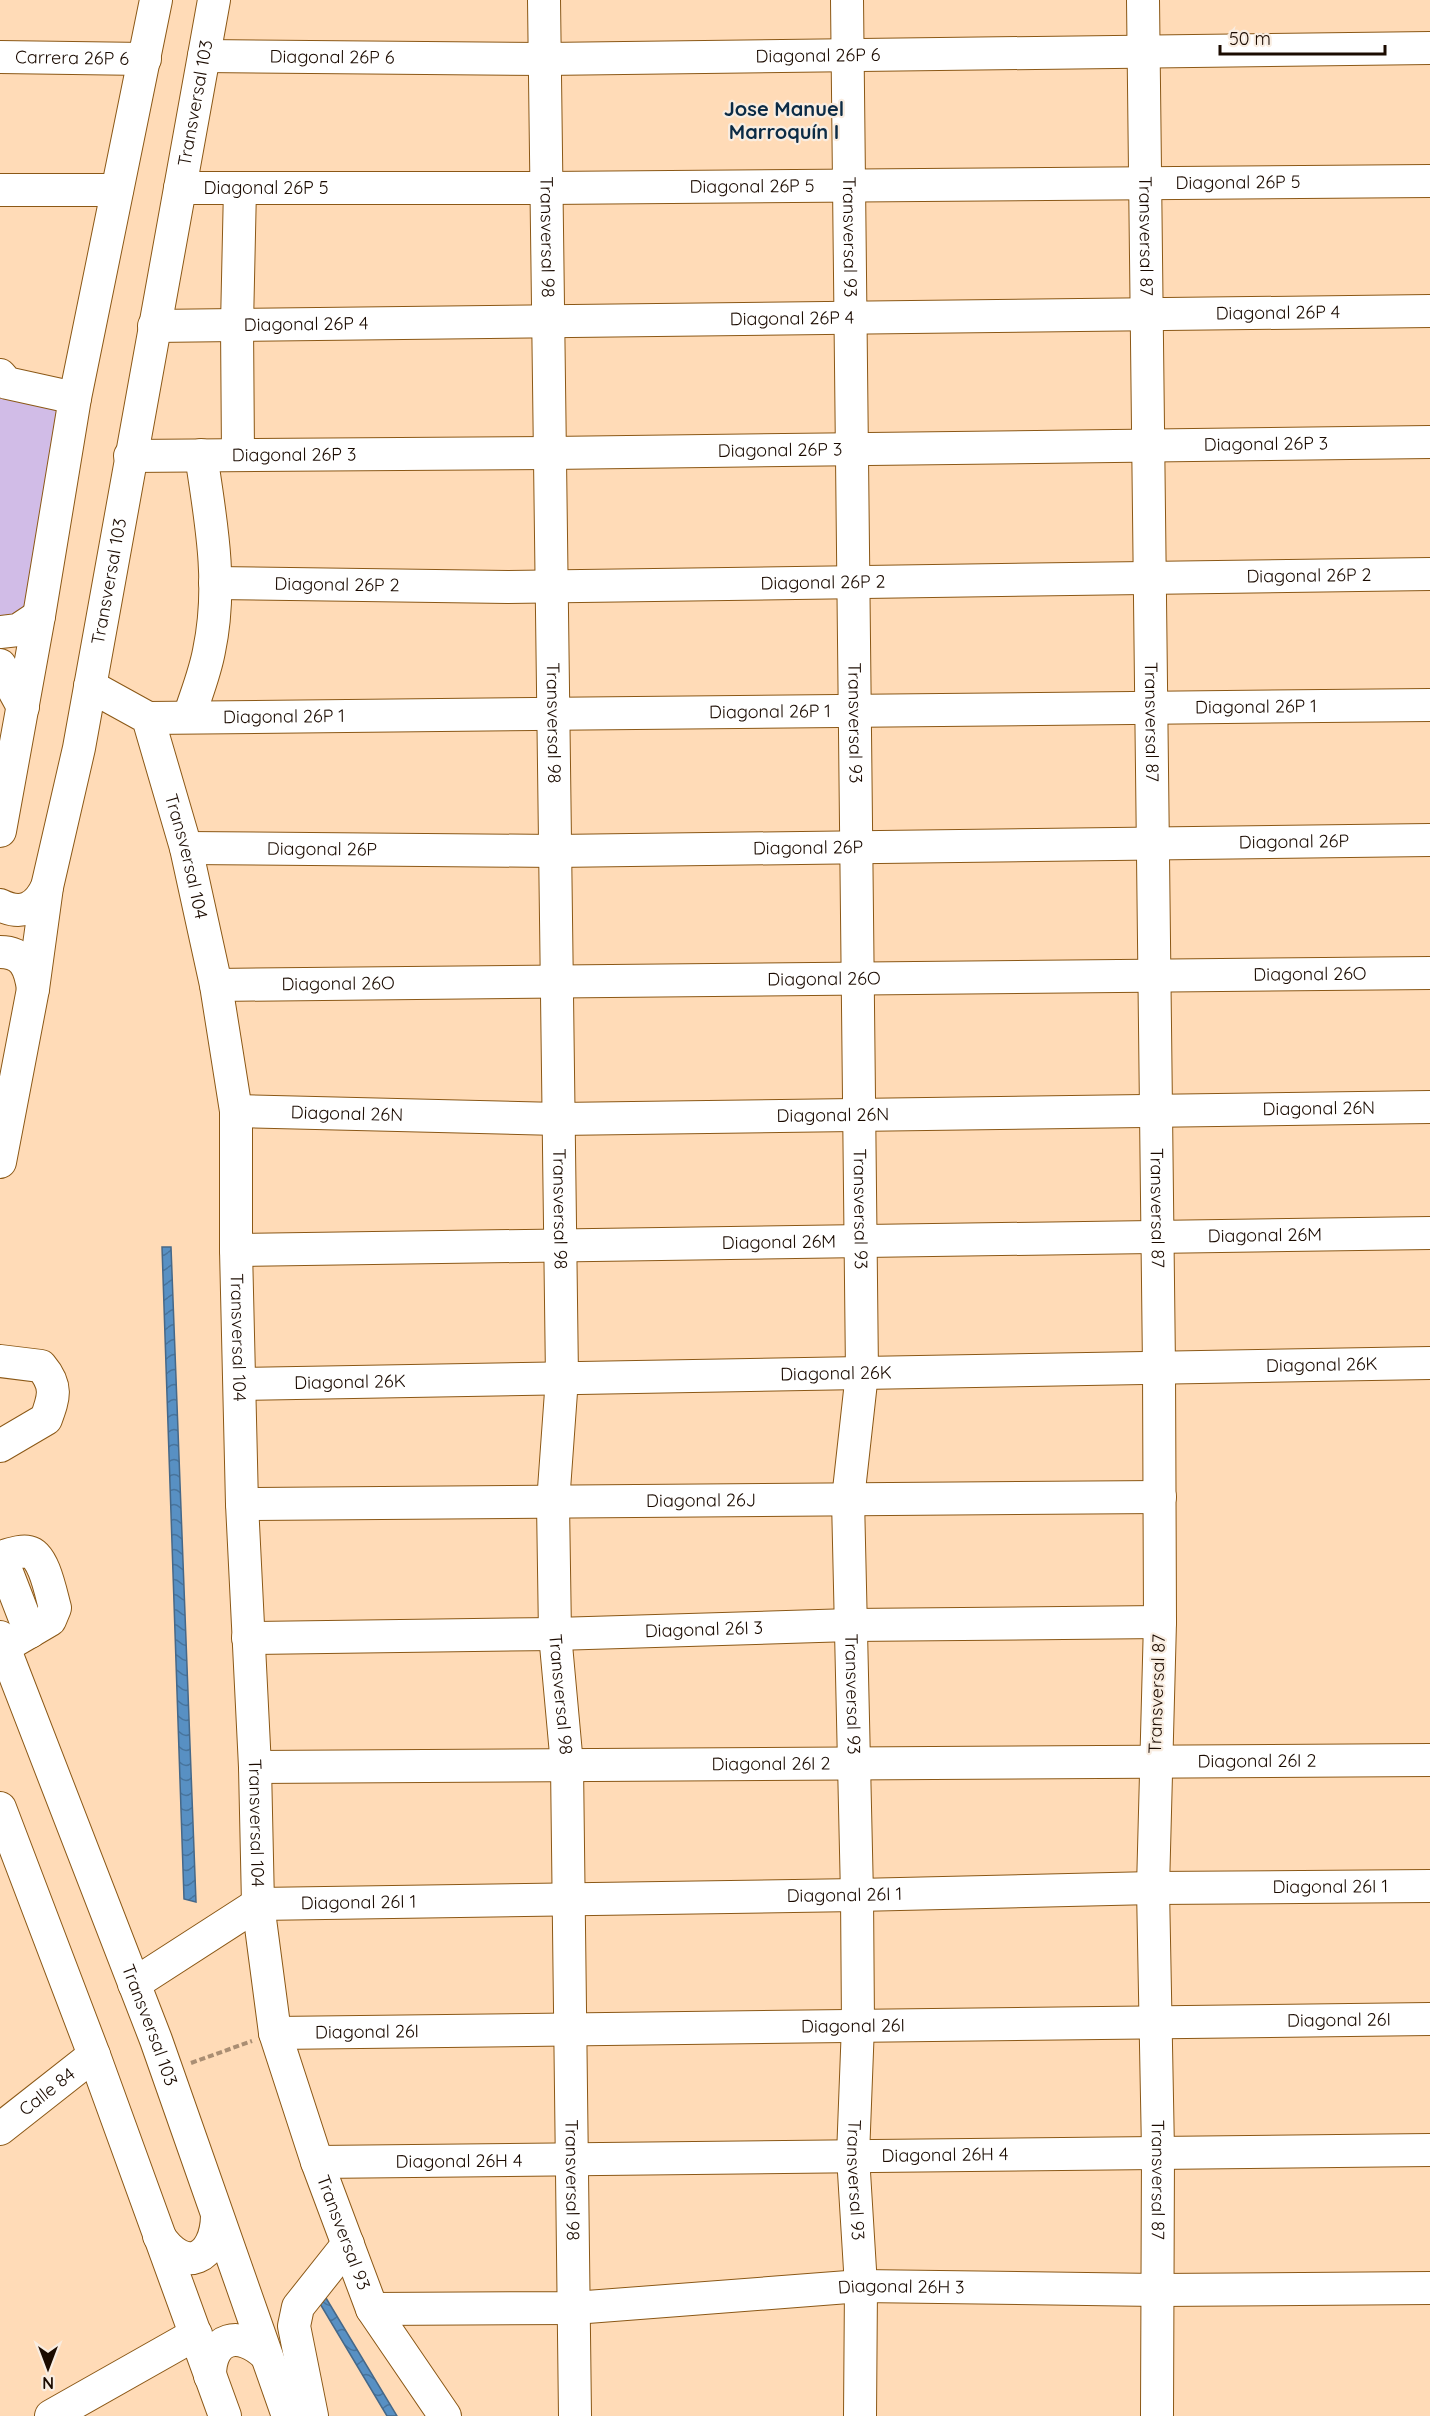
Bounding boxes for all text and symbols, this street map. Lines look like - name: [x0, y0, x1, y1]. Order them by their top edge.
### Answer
- scale bar: [1220, 18, 1385, 56]
- text: 50 m: [1229, 27, 1271, 50]
- street label: Transversal 103: [172, 38, 218, 168]
- street label: Diagonal 26P 6: [755, 43, 881, 67]
- street label: Carrera 26P 6: [15, 45, 129, 70]
- street label: Diagonal 26P 6: [269, 45, 395, 69]
- district label: Jose Manuel Marroquín I: [724, 96, 844, 144]
- street label: Diagonal 26P 5: [1175, 170, 1301, 194]
- street label: Diagonal 26P 5: [689, 174, 815, 198]
- street label: Diagonal 26P 5: [203, 176, 329, 199]
- street label: Transversal 98: [535, 176, 560, 298]
- street label: Transversal 93: [838, 176, 862, 298]
- street label: Transversal 87: [1134, 176, 1158, 296]
- street label: Diagonal 26P 4: [1215, 300, 1340, 325]
- street label: Diagonal 26P 4: [729, 306, 854, 330]
- street label: Diagonal 26P 4: [244, 311, 368, 336]
- street label: Diagonal 26P 3: [1203, 431, 1328, 456]
- street label: Diagonal 26P 3: [718, 437, 842, 462]
- street label: Diagonal 26P 3: [232, 442, 356, 466]
- street label: Transversal 103: [86, 516, 131, 646]
- street label: Diagonal 26P 2: [1246, 563, 1372, 588]
- street label: Diagonal 26P 2: [760, 570, 886, 594]
- street label: Diagonal 26P 2: [274, 572, 400, 597]
- street label: Transversal 98: [542, 662, 566, 784]
- street label: Transversal 93: [843, 662, 868, 784]
- street label: Transversal 87: [1140, 662, 1164, 782]
- street label: Diagonal 26P 1: [1195, 694, 1317, 718]
- street label: Diagonal 26P 1: [709, 699, 831, 723]
- street label: Diagonal 26P 1: [223, 704, 345, 728]
- street label: Transversal 104: [160, 791, 213, 921]
- street label: Diagonal 26P: [1239, 829, 1349, 853]
- street label: Diagonal 26P: [753, 835, 863, 860]
- street label: Diagonal 26P: [267, 837, 377, 861]
- street label: Diagonal 26O: [1253, 962, 1367, 986]
- street label: Diagonal 26O: [767, 966, 881, 991]
- street label: Diagonal 26O: [281, 971, 395, 995]
- street label: Diagonal 26N: [1262, 1096, 1375, 1120]
- street label: Diagonal 26N: [290, 1100, 404, 1126]
- street label: Diagonal 26N: [776, 1102, 889, 1127]
- street label: Transversal 98: [548, 1148, 573, 1270]
- street label: Transversal 93: [849, 1148, 873, 1269]
- street label: Transversal 87: [1145, 1148, 1170, 1268]
- street label: Diagonal 26M: [1208, 1223, 1322, 1247]
- street label: Diagonal 26M: [722, 1229, 836, 1254]
- street label: Transversal 104: [226, 1273, 252, 1402]
- street label: Diagonal 26K: [1266, 1352, 1378, 1377]
- street label: Diagonal 26K: [780, 1361, 892, 1385]
- street label: Diagonal 26K: [294, 1369, 406, 1394]
- street label: Diagonal 26J: [646, 1488, 756, 1512]
- street label: Diagonal 26I 3: [644, 1616, 763, 1642]
- street label: Transversal 98: [544, 1633, 578, 1756]
- street label: Transversal 93: [840, 1633, 866, 1755]
- street label: Transversal 87: [1143, 1634, 1170, 1754]
- street label: Diagonal 26I 2: [1197, 1749, 1317, 1772]
- street label: Diagonal 26I 2: [711, 1752, 831, 1775]
- street label: Transversal 104: [244, 1758, 270, 1887]
- street label: Diagonal 26I 1: [1272, 1874, 1388, 1898]
- street label: Diagonal 26I 1: [786, 1882, 902, 1907]
- street label: Diagonal 26I 1: [300, 1890, 416, 1914]
- street label: Transversal 103: [117, 1961, 183, 2089]
- street label: Diagonal 26I: [1287, 2007, 1391, 2032]
- street label: Diagonal 26I: [801, 2013, 905, 2038]
- street label: Diagonal 26I: [315, 2019, 419, 2044]
- street label: Calle 84: [14, 2062, 80, 2121]
- street label: Transversal 98: [560, 2119, 585, 2241]
- street label: Transversal 93: [842, 2119, 870, 2241]
- street label: Transversal 87: [1146, 2120, 1170, 2240]
- street label: Diagonal 26H 4: [881, 2142, 1009, 2167]
- street label: Diagonal 26H 4: [395, 2149, 523, 2173]
- street label: Transversal 93: [312, 2172, 376, 2293]
- street label: Diagonal 26H 3: [837, 2274, 965, 2299]
- north arrow: [18, 2338, 78, 2398]
- text: N: [42, 2373, 54, 2393]

